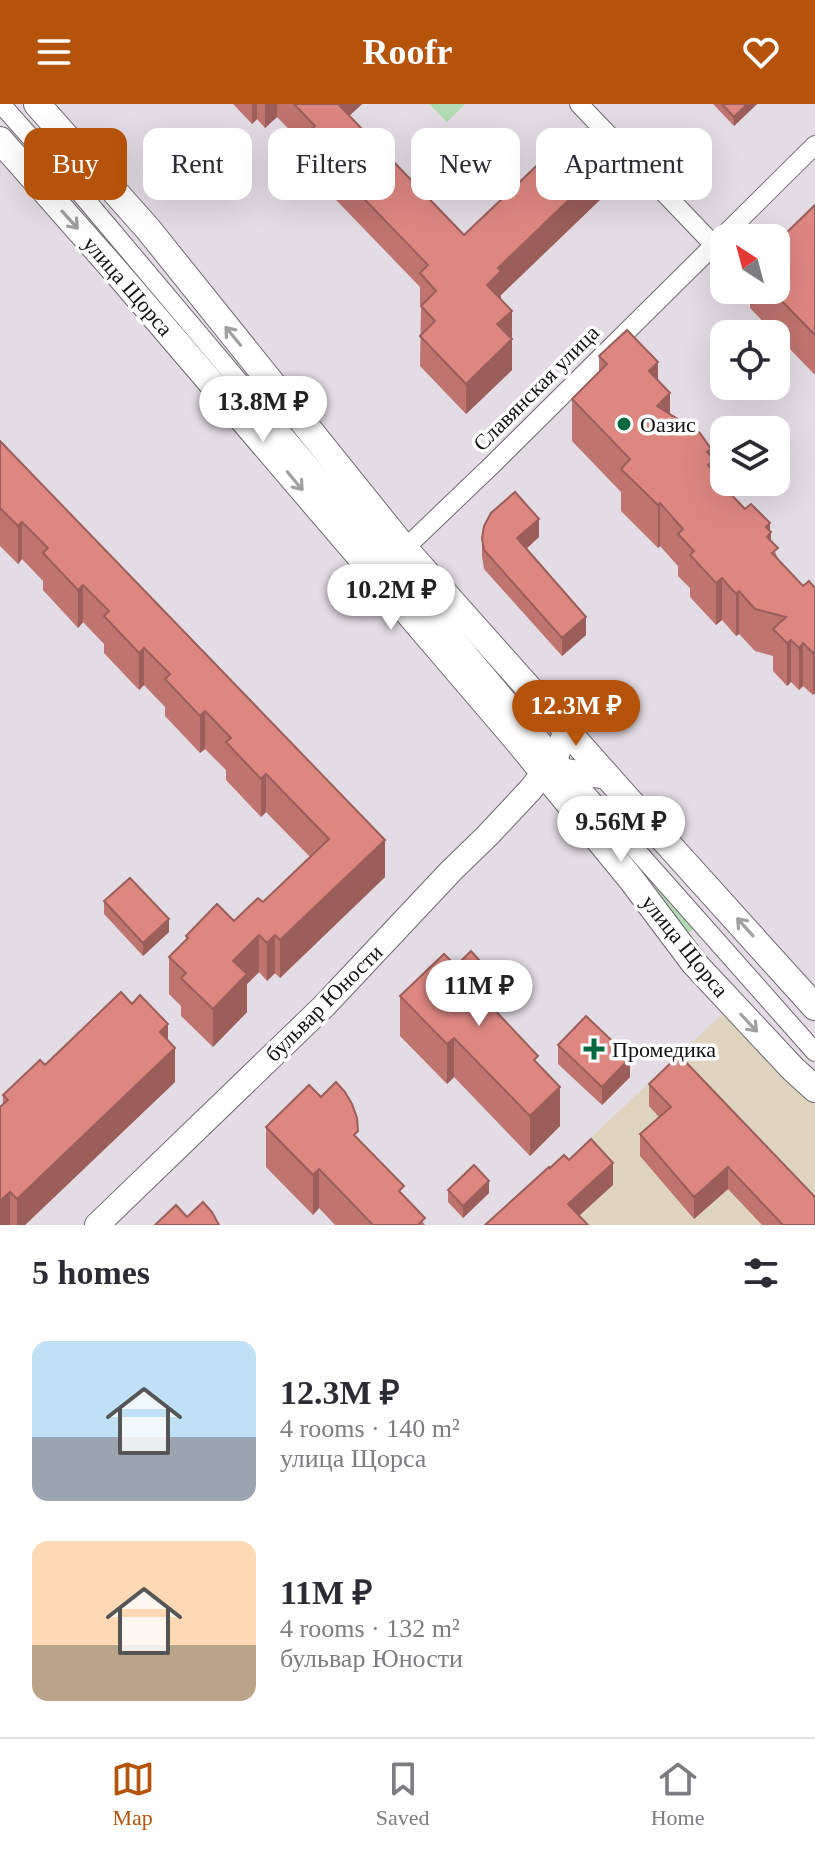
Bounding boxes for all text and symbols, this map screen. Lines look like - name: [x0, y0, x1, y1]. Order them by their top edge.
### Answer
- icon: menu: [32, 30, 76, 74]
- icon: heart: [739, 30, 783, 74]
- text: Roofr: [363, 32, 452, 72]
- chip: Buy: [24, 128, 127, 200]
- chip: Rent: [143, 128, 252, 200]
- chip: Filters: [268, 128, 395, 200]
- chip: New: [411, 128, 520, 200]
- chip: Apartment: [536, 128, 712, 200]
- one-way arrow: [61, 209, 79, 229]
- north arrow: [710, 224, 790, 304]
- map controls: [710, 224, 790, 496]
- street label: улица Щорса: [78, 231, 178, 341]
- street label: Славянская улица: [468, 320, 604, 456]
- button: locate: [710, 320, 790, 400]
- one-way arrow: [224, 326, 242, 346]
- pin: 13.8M ₽: [189, 376, 337, 444]
- text: 13.8M ₽: [217, 387, 309, 416]
- place label: Оазис: [640, 412, 696, 437]
- marker: Оазис: [615, 415, 633, 433]
- button: layers: [710, 416, 790, 496]
- one-way arrow: [286, 470, 304, 490]
- pin: 10.2M ₽: [317, 564, 465, 632]
- text: 10.2M ₽: [345, 575, 437, 604]
- pin: 12.3M ₽: [502, 680, 650, 748]
- text: 12.3M ₽: [530, 691, 622, 720]
- pin: 9.56M ₽: [547, 796, 695, 864]
- text: 9.56M ₽: [575, 807, 667, 836]
- street label: улица Щорса: [636, 890, 734, 1002]
- one-way arrow: [736, 918, 754, 938]
- street label: бульвар Юности: [260, 939, 388, 1067]
- pin: 11M ₽: [423, 960, 535, 1028]
- text: 11M ₽: [444, 971, 514, 1000]
- one-way arrow: [740, 1013, 759, 1033]
- place label: Промедика: [612, 1037, 716, 1062]
- marker: Промедика: [583, 1038, 605, 1060]
- icon: filters: [739, 1251, 783, 1295]
- text: 5 homes: [32, 1254, 150, 1291]
- icon: home: [96, 1373, 192, 1469]
- text: 12.3M ₽: [280, 1374, 400, 1411]
- text: 4 rooms · 140 m²: [280, 1414, 460, 1443]
- text: улица Щорса: [280, 1444, 426, 1473]
- icon: home: [96, 1573, 192, 1669]
- text: 11M ₽: [280, 1574, 373, 1611]
- text: 4 rooms · 132 m²: [280, 1614, 460, 1643]
- text: бульвар Юности: [280, 1644, 463, 1673]
- tab: Map: [111, 1757, 155, 1831]
- tab: Saved: [376, 1757, 430, 1831]
- tab: Home: [651, 1757, 704, 1831]

